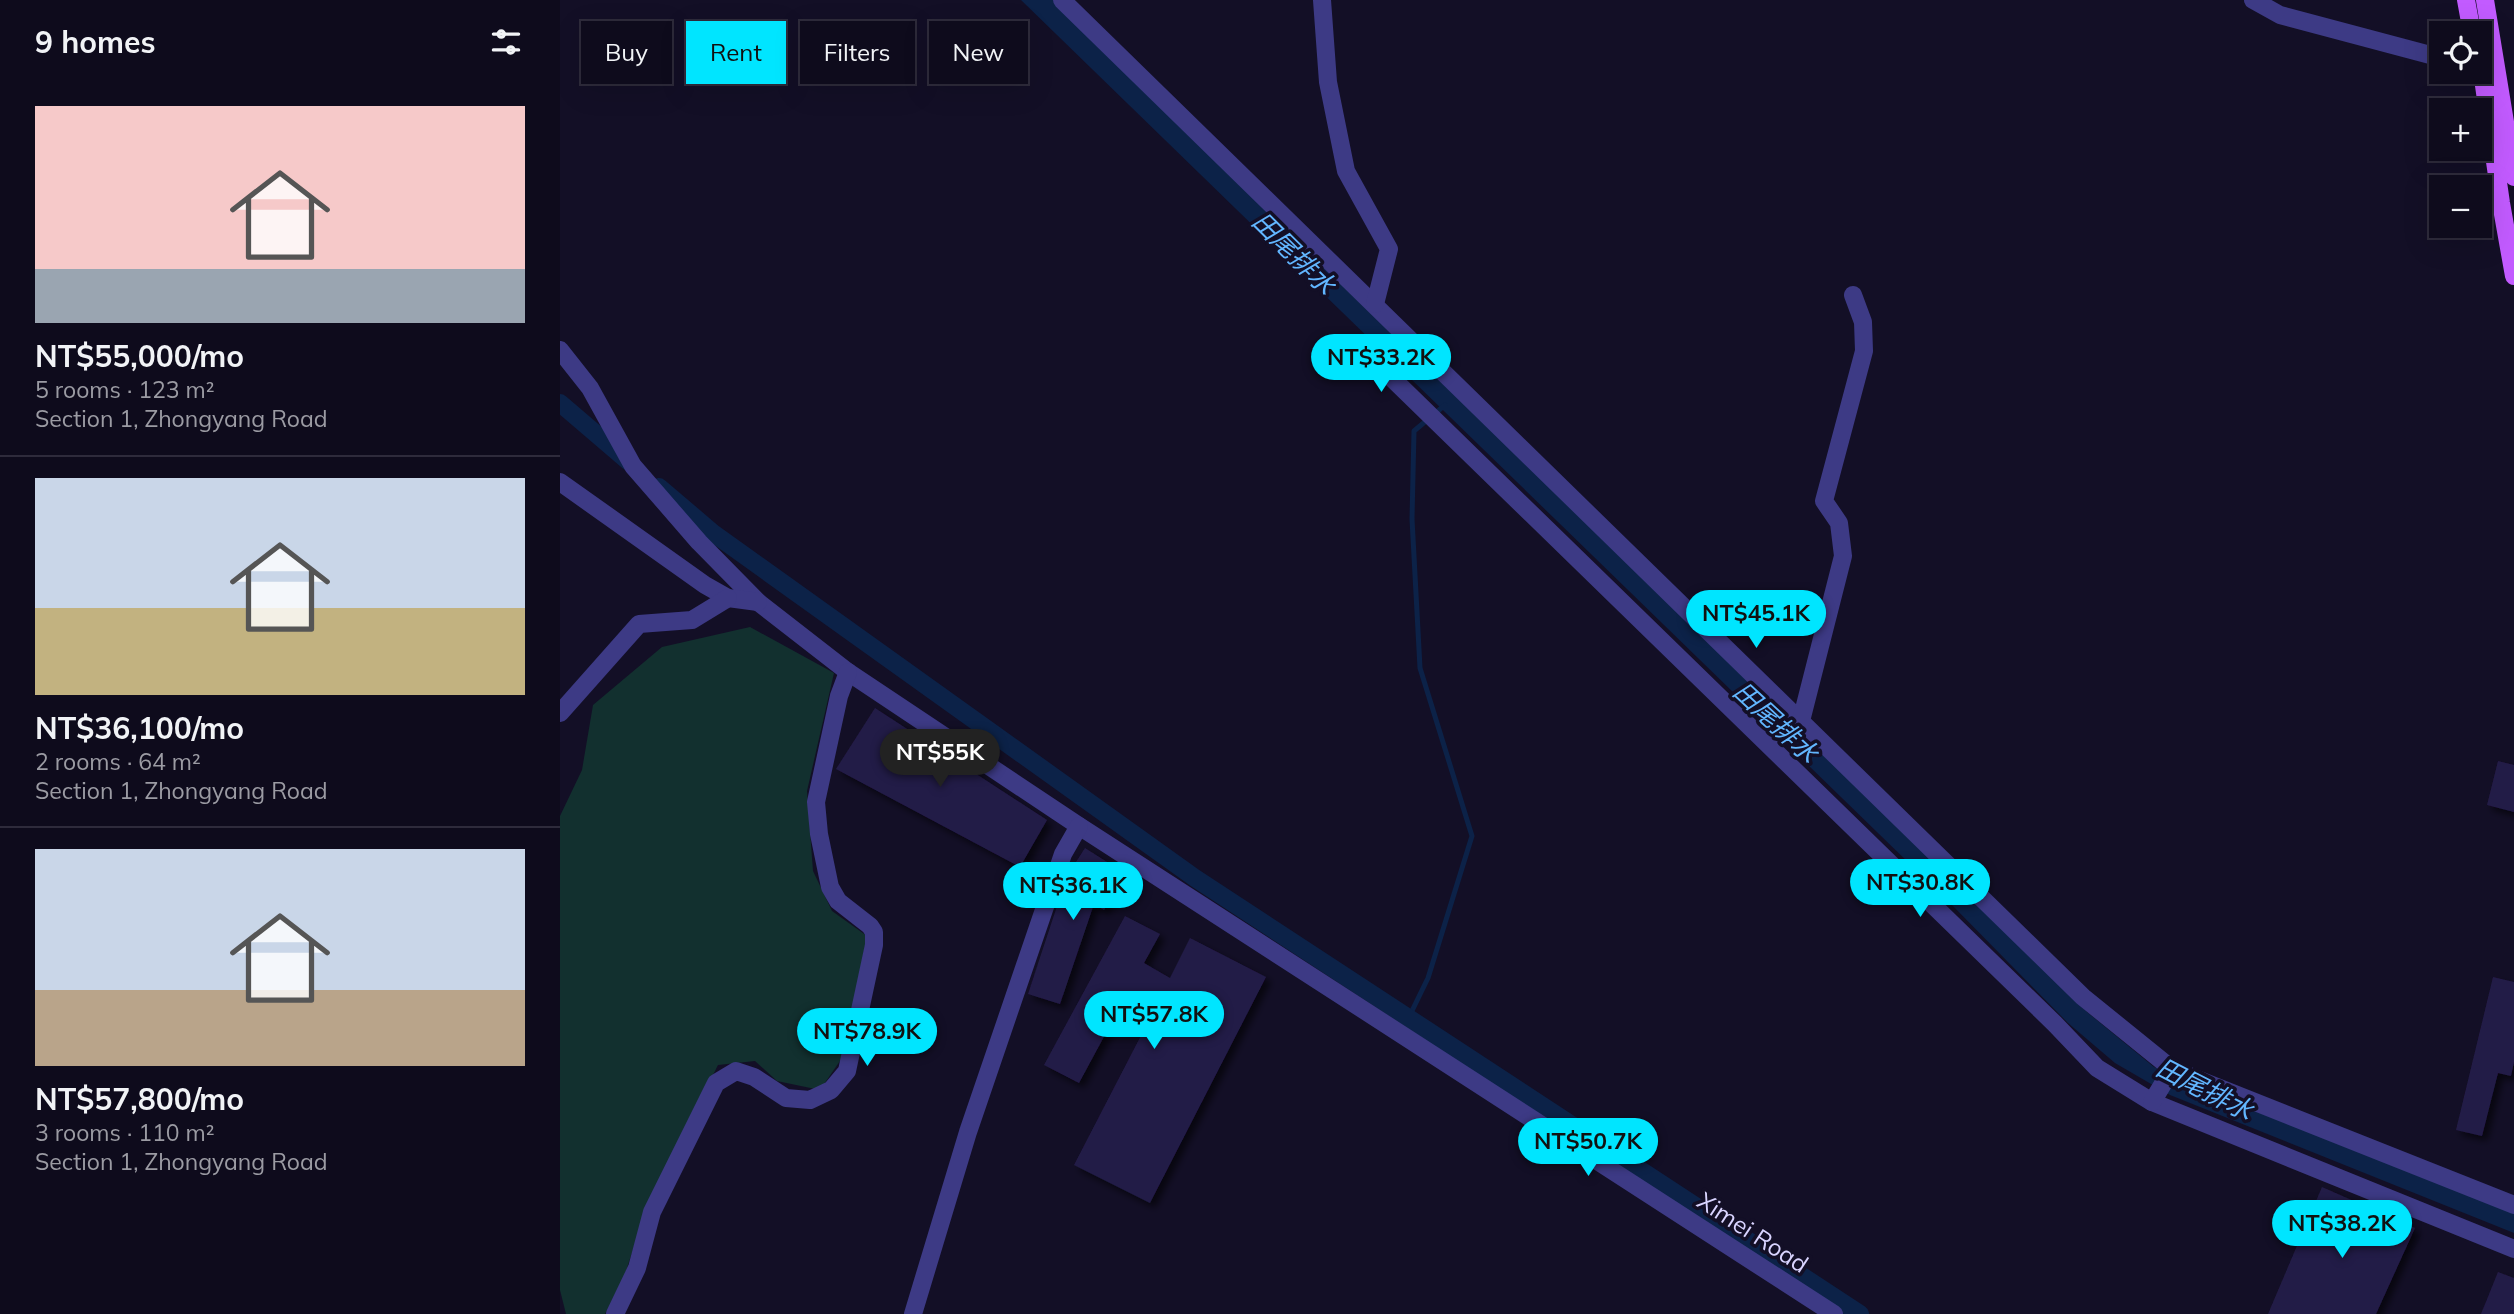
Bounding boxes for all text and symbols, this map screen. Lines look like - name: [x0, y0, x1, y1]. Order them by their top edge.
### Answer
- chip: Buy: [581, 21, 672, 84]
- chip: Rent: [686, 21, 786, 84]
- chip: Filters: [800, 21, 915, 84]
- chip: New: [929, 21, 1028, 84]
- map controls: [2429, 21, 2492, 238]
- button: locate: [2429, 21, 2492, 84]
- text: 9 homes: [35, 23, 156, 61]
- icon: filters: [487, 23, 525, 61]
- button: +: [2429, 98, 2492, 161]
- icon: home: [217, 152, 343, 278]
- button: −: [2429, 175, 2492, 238]
- water label: 田尾排水: [1246, 205, 1343, 302]
- pin: NT$33.2K: [1309, 334, 1453, 394]
- text: NT$55,000/mo: [35, 337, 244, 375]
- text: NT$33.2K: [1327, 342, 1435, 371]
- text: 5 rooms · 123 m²: [35, 375, 215, 404]
- text: Section 1, Zhongyang Road: [35, 404, 328, 433]
- icon: home: [217, 524, 343, 650]
- pin: NT$45.1K: [1684, 590, 1828, 650]
- text: NT$45.1K: [1702, 598, 1810, 627]
- water label: 田尾排水: [1727, 674, 1826, 770]
- text: NT$36,100/mo: [35, 709, 244, 747]
- pin: NT$55K: [883, 730, 997, 789]
- text: NT$55K: [896, 737, 984, 766]
- text: 2 rooms · 64 m²: [35, 747, 201, 776]
- text: Section 1, Zhongyang Road: [35, 776, 328, 805]
- pin: NT$30.8K: [1848, 860, 1992, 919]
- pin: NT$36.1K: [1001, 862, 1145, 922]
- text: NT$30.8K: [1866, 867, 1974, 896]
- text: NT$36.1K: [1019, 870, 1127, 899]
- icon: home: [217, 895, 343, 1021]
- pin: NT$57.8K: [1082, 992, 1226, 1051]
- text: NT$57.8K: [1100, 999, 1208, 1028]
- pin: NT$78.9K: [795, 1009, 939, 1068]
- text: NT$78.9K: [813, 1016, 921, 1045]
- water label: 田尾排水: [2151, 1051, 2260, 1128]
- text: NT$57,800/mo: [35, 1080, 244, 1118]
- text: 3 rooms · 110 m²: [35, 1118, 215, 1147]
- pin: NT$50.7K: [1516, 1118, 1660, 1178]
- text: NT$50.7K: [1534, 1126, 1642, 1155]
- text: Section 1, Zhongyang Road: [35, 1147, 328, 1176]
- street label: Ximei Road: [1692, 1185, 1814, 1279]
- pin: NT$38.2K: [2270, 1200, 2414, 1260]
- text: NT$38.2K: [2288, 1208, 2396, 1237]

